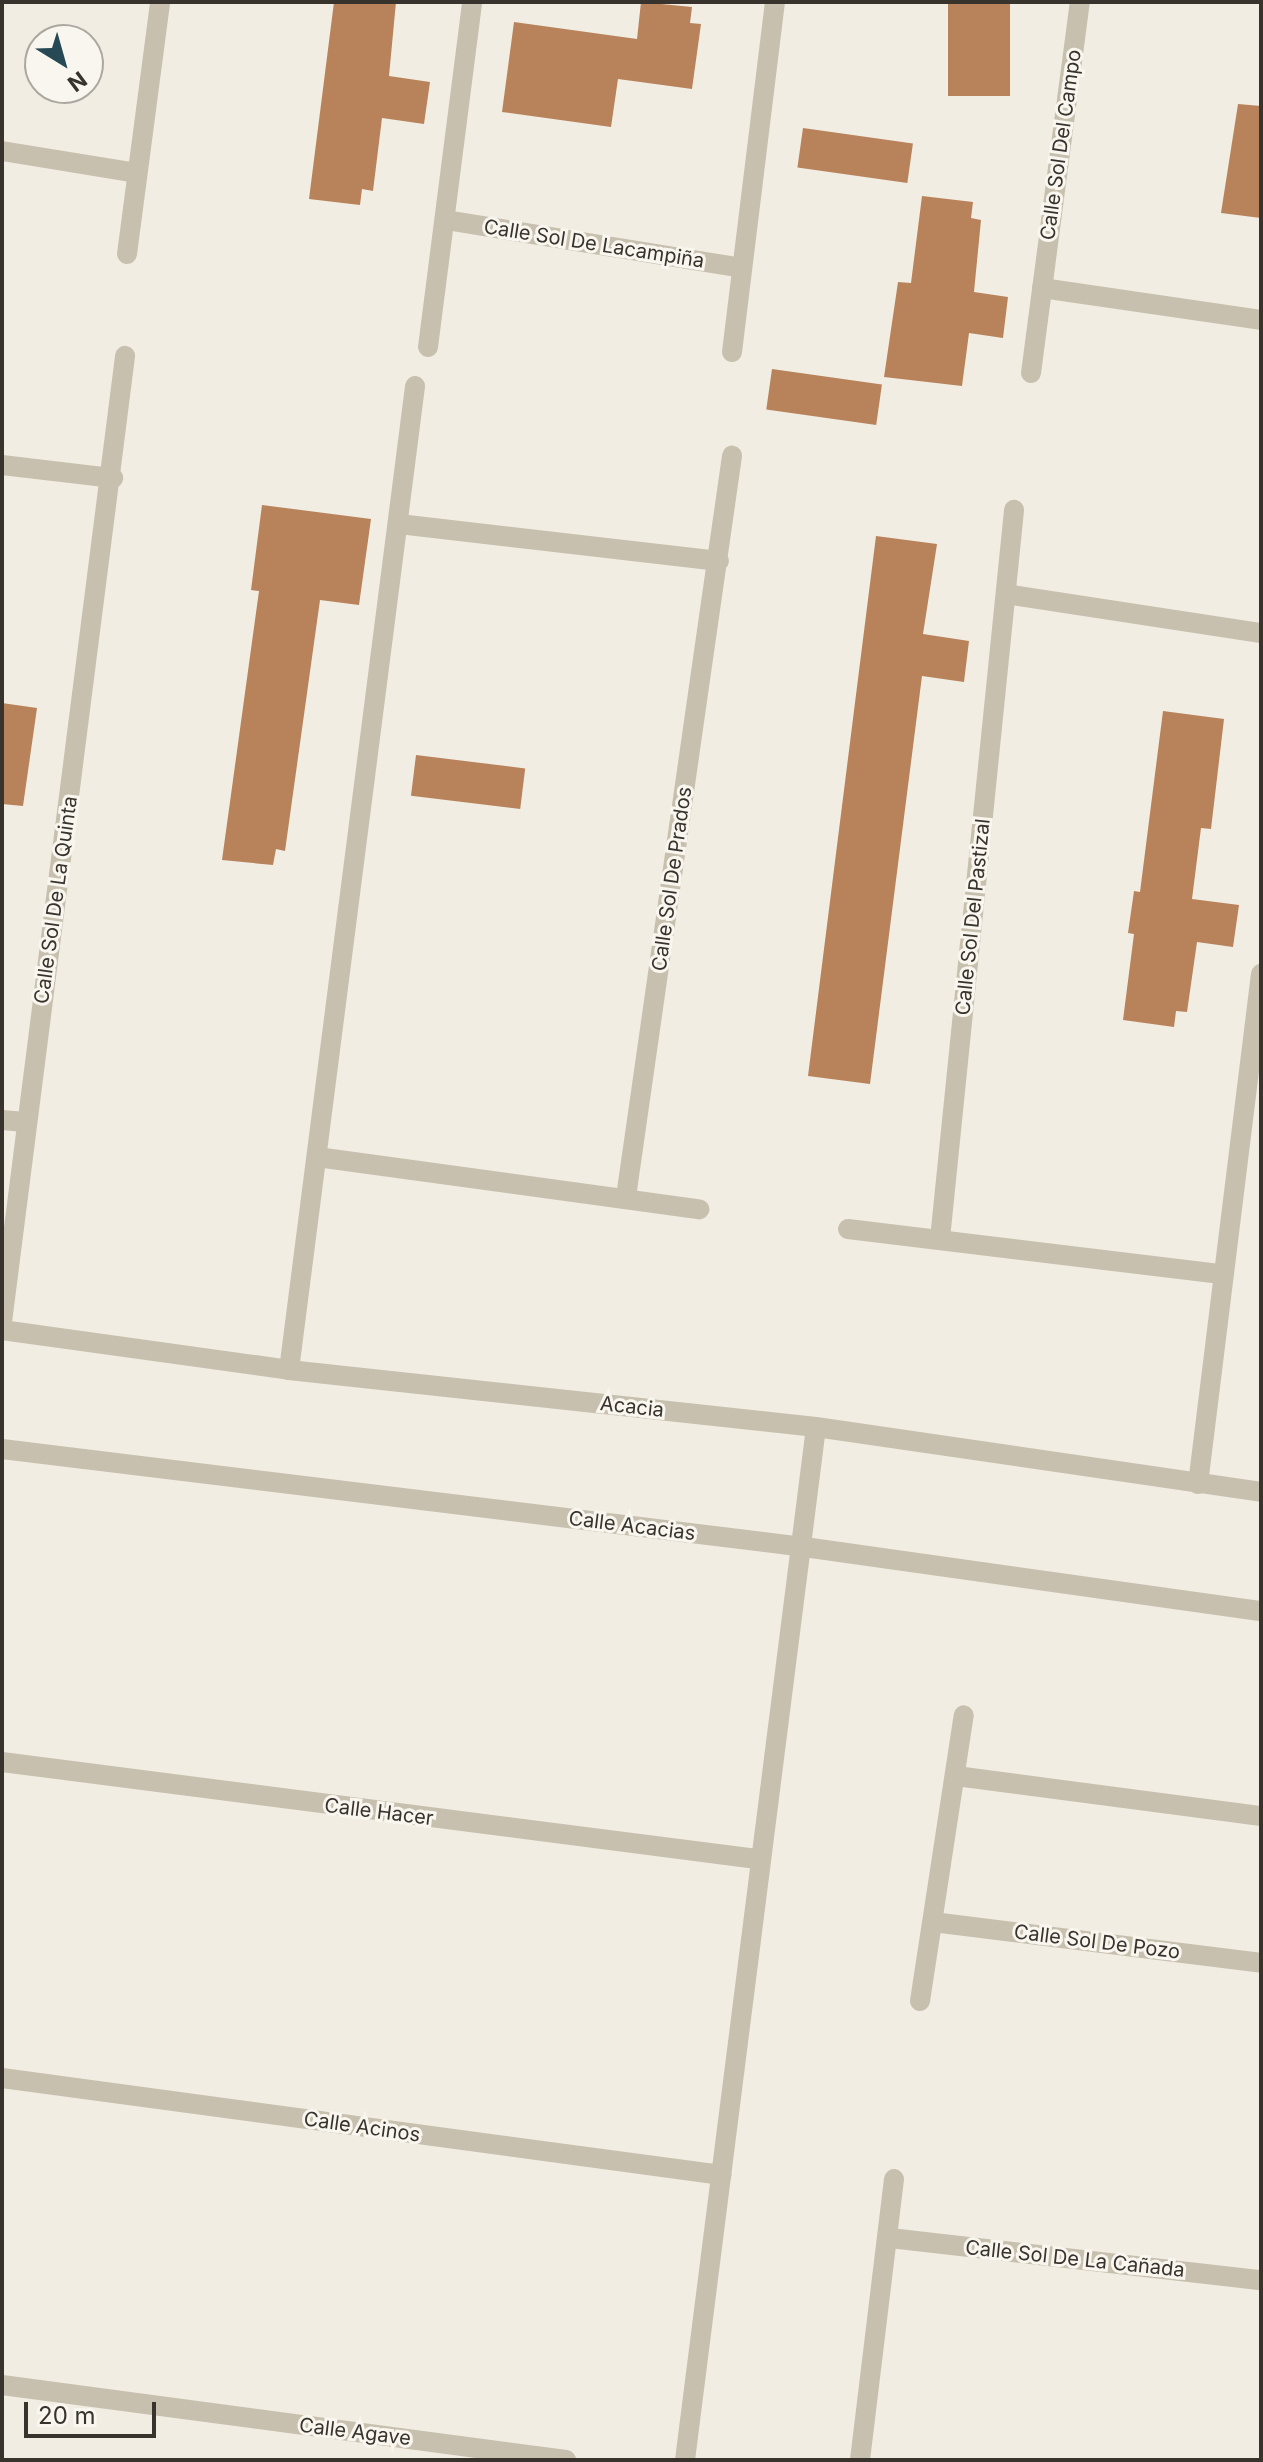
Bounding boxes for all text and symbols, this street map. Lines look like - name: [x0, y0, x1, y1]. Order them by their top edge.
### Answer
- north arrow: [24, 24, 104, 104]
- street label: Calle Sol Del Campo: [1036, 48, 1086, 242]
- text: N: [63, 66, 92, 97]
- street label: Calle Sol De Lacampiña: [482, 215, 706, 273]
- street label: Calle Sol De Prados: [647, 785, 697, 973]
- street label: Calle Sol De La Quinta: [30, 795, 82, 1005]
- street label: Calle Sol Del Pastizal: [951, 817, 995, 1017]
- street label: Acacia: [599, 1392, 665, 1422]
- street label: Calle Acacias: [567, 1506, 697, 1546]
- street label: Calle Hacer: [323, 1793, 435, 1831]
- street label: Calle Sol De Pozo: [1013, 1920, 1181, 1964]
- street label: Calle Acinos: [302, 2107, 422, 2147]
- street label: Calle Sol De La Cañada: [964, 2236, 1186, 2282]
- scale bar: [28, 2386, 160, 2436]
- text: 20 m: [38, 2401, 96, 2430]
- street label: Calle Agave: [298, 2413, 412, 2451]

